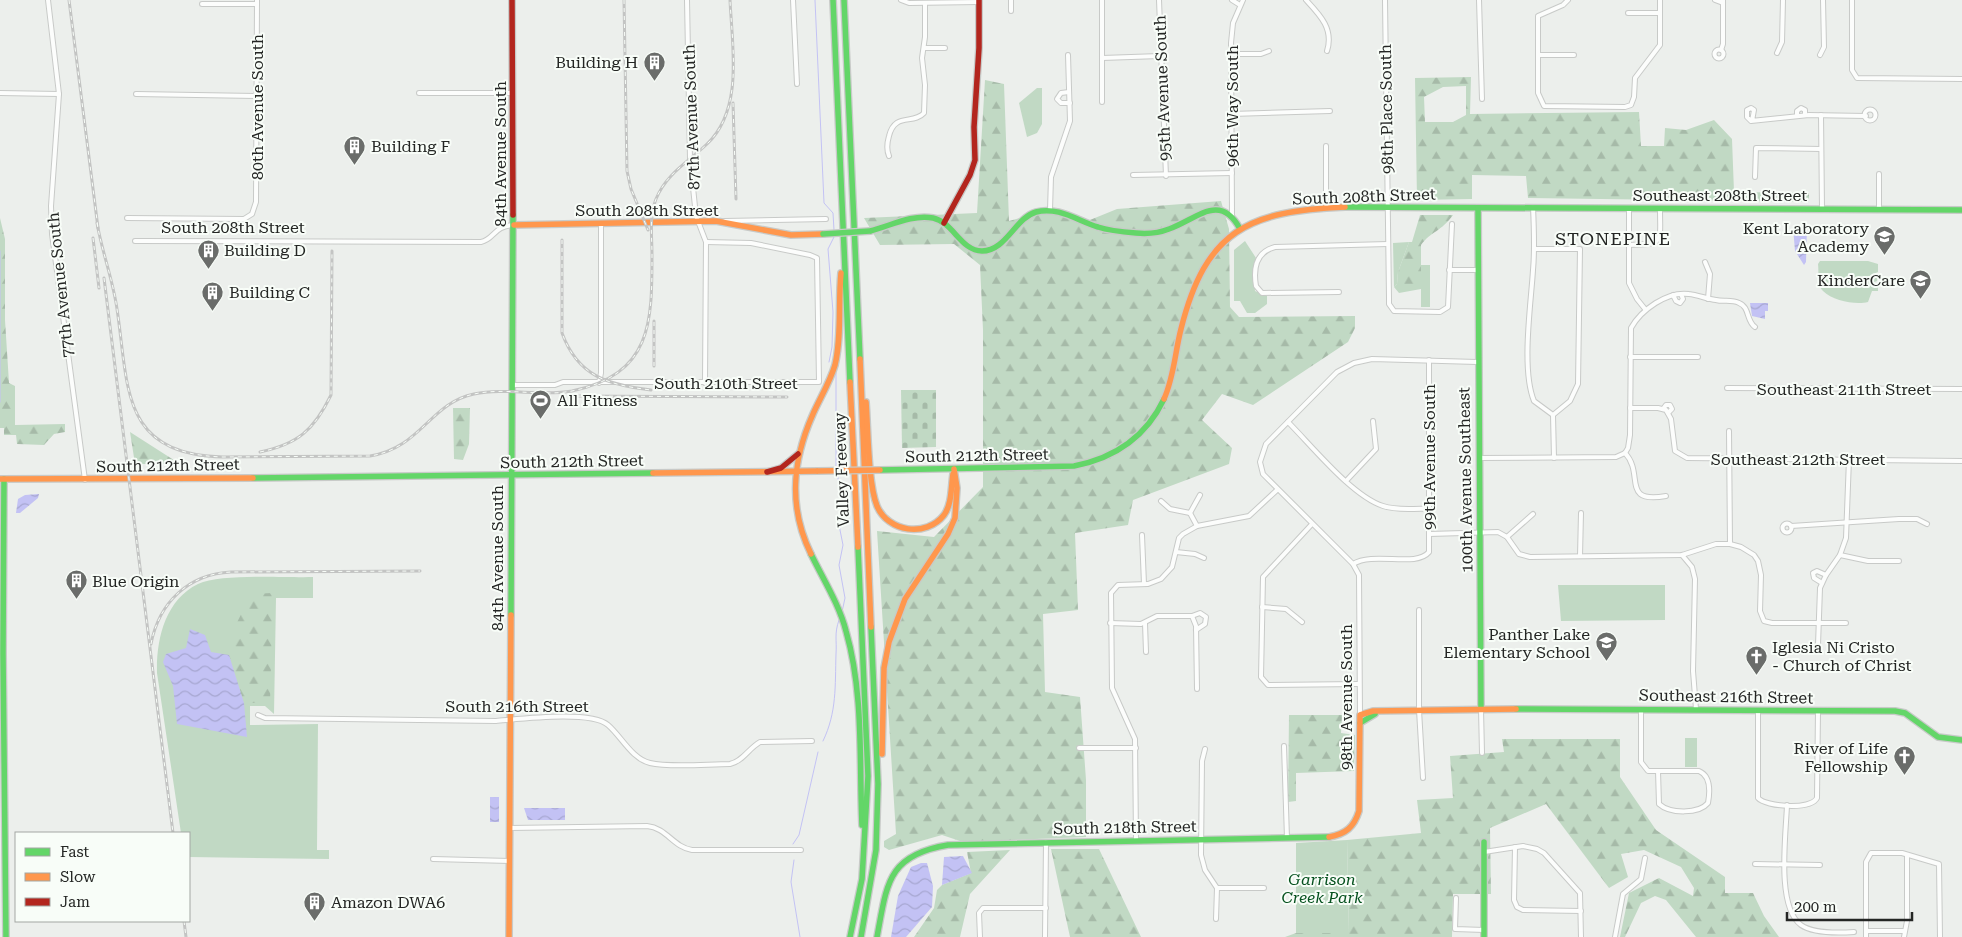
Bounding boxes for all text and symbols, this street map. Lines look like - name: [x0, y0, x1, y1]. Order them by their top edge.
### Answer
- street label: 95th Avenue South: [1150, 15, 1175, 161]
- street label: 80th Avenue South: [248, 34, 267, 180]
- street label: 87th Avenue South: [679, 44, 704, 190]
- street label: 98th Place South: [1376, 44, 1397, 174]
- street label: 96th Way South: [1223, 45, 1242, 167]
- building icon: Building H: [642, 50, 666, 81]
- place label: Building H: [555, 53, 638, 72]
- street label: 84th Avenue South: [491, 81, 510, 227]
- building icon: Building F: [343, 134, 367, 165]
- place label: Building F: [371, 137, 450, 156]
- street label: South 208th Street: [1292, 185, 1436, 208]
- street label: Southeast 208th Street: [1633, 186, 1807, 205]
- street label: South 208th Street: [575, 201, 719, 220]
- street label: 77th Avenue South: [43, 211, 78, 359]
- street label: South 208th Street: [161, 218, 305, 237]
- place label: Kent Laboratory Academy: [1743, 219, 1870, 256]
- school or university icon: Kent Laboratory Academy: [1873, 225, 1897, 256]
- district label: STONEPINE: [1555, 228, 1671, 249]
- building icon: Building D: [196, 238, 220, 269]
- place label: Building D: [224, 241, 306, 260]
- school or university icon: KinderCare: [1909, 268, 1933, 299]
- place label: KinderCare: [1817, 271, 1905, 290]
- building icon: Building C: [201, 280, 225, 311]
- place label: Building C: [229, 283, 310, 302]
- street label: South 210th Street: [654, 374, 798, 393]
- street label: Southeast 211th Street: [1757, 380, 1931, 399]
- street label: 99th Avenue South: [1420, 384, 1439, 530]
- street label: 100th Avenue Southeast: [1454, 387, 1477, 573]
- sports icon: All Fitness: [529, 388, 553, 419]
- place label: All Fitness: [557, 391, 638, 410]
- street label: Valley Freeway: [830, 412, 853, 528]
- street label: South 212th Street: [905, 445, 1049, 466]
- street label: Southeast 212th Street: [1711, 450, 1885, 469]
- street label: South 212th Street: [500, 451, 644, 472]
- street label: South 212th Street: [96, 455, 240, 476]
- street label: 84th Avenue South: [488, 485, 507, 631]
- building icon: Blue Origin: [64, 569, 88, 600]
- place label: Blue Origin: [92, 572, 179, 591]
- street label: 98th Avenue South: [1337, 624, 1356, 770]
- place label: Panther Lake Elementary School: [1443, 625, 1590, 662]
- school or university icon: Panther Lake Elementary School: [1594, 631, 1618, 662]
- place label: Iglesia Ni Cristo - Church of Christ: [1772, 638, 1912, 675]
- church icon: Iglesia Ni Cristo - Church of Christ: [1744, 644, 1768, 675]
- street label: Southeast 216th Street: [1639, 685, 1813, 708]
- street label: South 216th Street: [445, 697, 589, 716]
- place label: River of Life Fellowship: [1794, 739, 1888, 776]
- church icon: River of Life Fellowship: [1892, 745, 1916, 776]
- street label: South 218th Street: [1053, 817, 1197, 838]
- legend: [15, 832, 190, 922]
- text: Fast: [60, 843, 90, 861]
- text: Slow: [60, 868, 96, 886]
- park label: Garrison Creek Park: [1281, 870, 1363, 907]
- building icon: Amazon DWA6: [303, 890, 327, 921]
- scale bar: [1787, 890, 1912, 922]
- text: Jam: [60, 893, 90, 911]
- place label: Amazon DWA6: [331, 893, 445, 912]
- text: 200 m: [1794, 898, 1837, 916]

